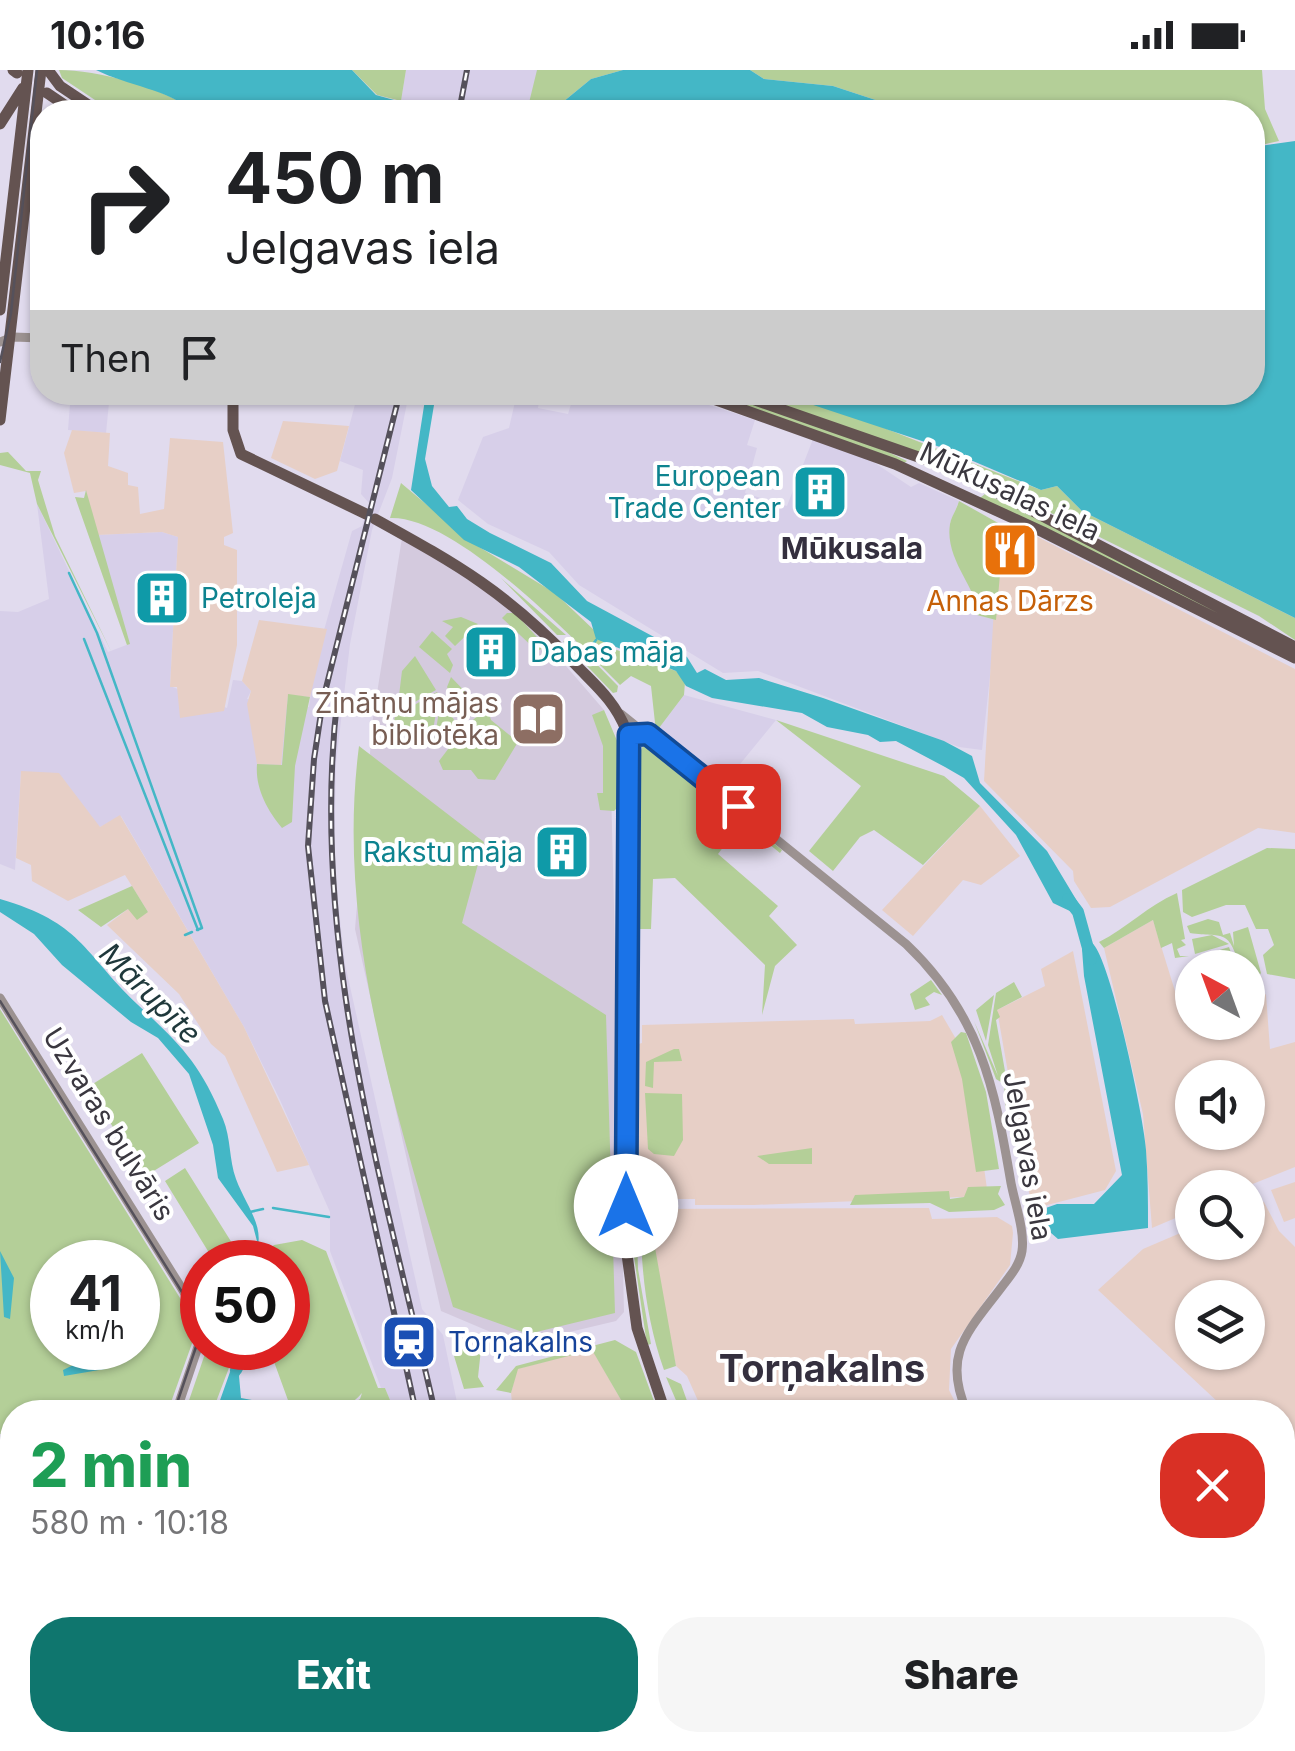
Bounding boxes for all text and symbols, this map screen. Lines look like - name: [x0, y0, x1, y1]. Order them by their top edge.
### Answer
- text: 10:16: [50, 12, 146, 58]
- text: 450 m: [225, 135, 445, 220]
- icon: right: [60, 140, 190, 270]
- text: Jelgavas iela: [225, 220, 500, 275]
- icon: arrive: [172, 330, 227, 385]
- text: Then: [60, 335, 152, 381]
- street label: Mūkusalas iela: [914, 434, 1106, 548]
- place label: European Trade Center: [608, 459, 781, 525]
- building icon: European Trade Center: [790, 462, 850, 522]
- restaurant icon: Annas Dārzs: [980, 520, 1040, 580]
- district label: Mūkusala: [781, 530, 923, 566]
- building icon: Petroleja: [132, 568, 192, 628]
- place label: Petroleja: [201, 581, 317, 615]
- place label: Annas Dārzs: [926, 584, 1094, 618]
- building icon: Dabas māja: [461, 622, 521, 682]
- place label: Dabas māja: [530, 635, 684, 669]
- place label: Zinātņu mājas bibliotēka: [315, 686, 499, 752]
- library icon: Zinātņu mājas bibliotēka: [508, 689, 568, 749]
- pin: [696, 764, 781, 849]
- icon: arrive: [711, 779, 766, 834]
- building icon: Rakstu māja: [532, 822, 592, 882]
- place label: Rakstu māja: [363, 835, 523, 869]
- water label: Mārupīte: [93, 935, 209, 1051]
- north arrow: [1175, 950, 1265, 1040]
- map controls: [1175, 950, 1265, 1370]
- street label: Uzvaras bulvāris: [36, 1021, 182, 1227]
- button: sound: [1175, 1060, 1265, 1150]
- street label: Jelgavas iela: [996, 1069, 1060, 1243]
- position arrow: [574, 1154, 678, 1258]
- button: search: [1175, 1170, 1265, 1260]
- speed limit sign: 50: [180, 1240, 310, 1370]
- text: 41: [68, 1263, 122, 1323]
- button: layers: [1175, 1280, 1265, 1370]
- station icon: Torņakalns: [379, 1312, 439, 1372]
- text: km/h: [65, 1315, 125, 1345]
- place label: Torņakalns: [448, 1325, 593, 1359]
- district label: Torņakalns: [719, 1345, 925, 1391]
- text: 2 min: [30, 1429, 192, 1501]
- button: close: [1160, 1433, 1265, 1538]
- text: 580 m · 10:18: [30, 1503, 229, 1542]
- button: Exit: [30, 1617, 638, 1732]
- button: Share: [658, 1617, 1265, 1732]

